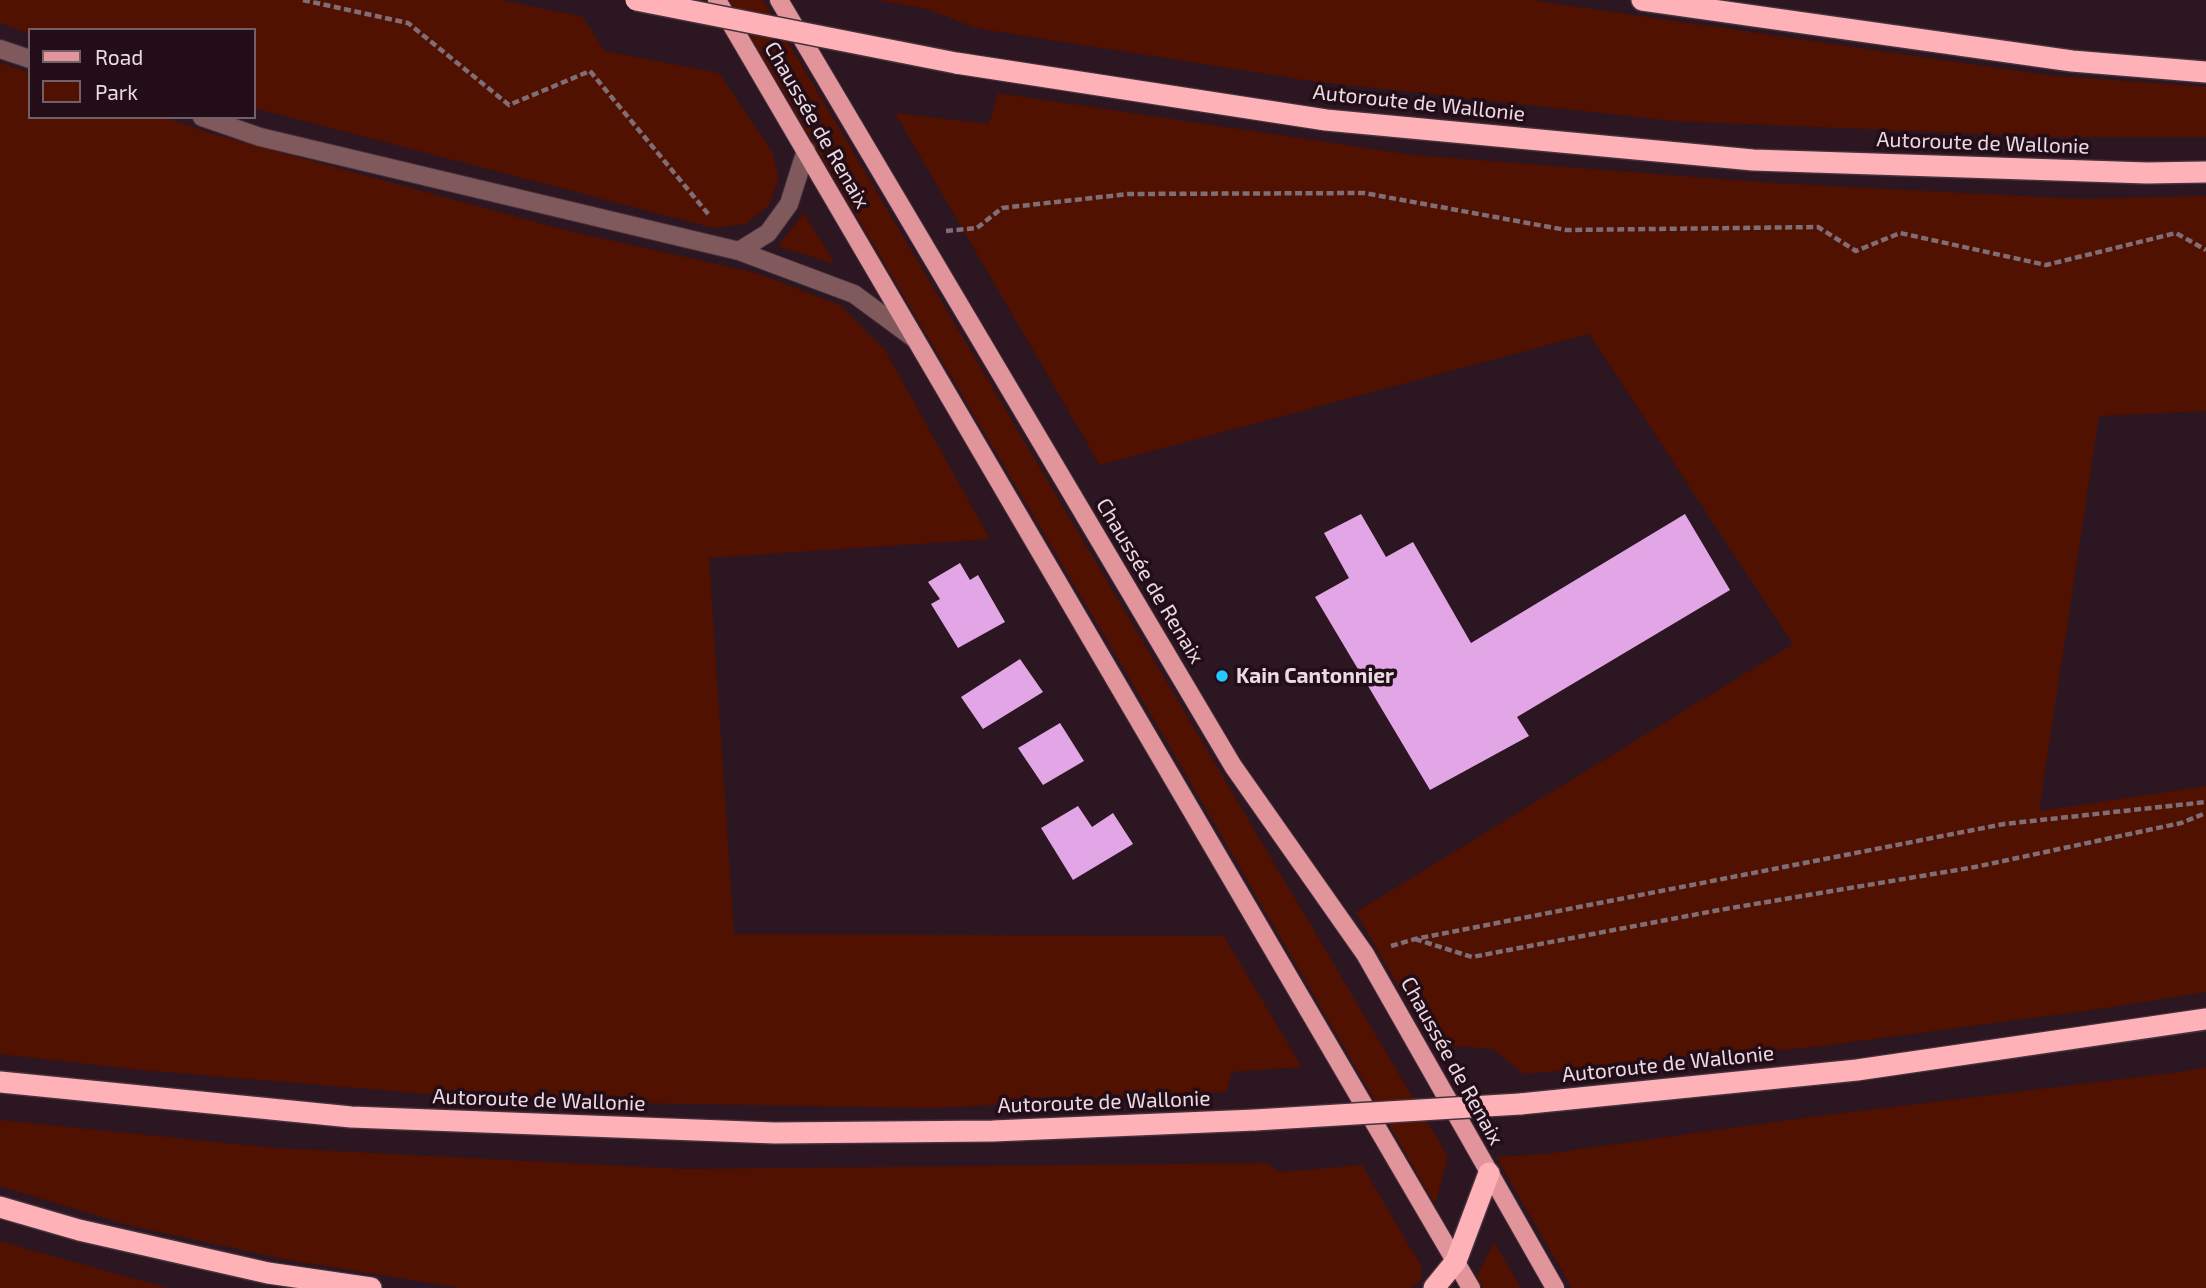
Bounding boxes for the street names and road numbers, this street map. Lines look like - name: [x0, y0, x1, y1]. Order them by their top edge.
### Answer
- street label: Chaussée de Renaix: [759, 37, 875, 213]
- street label: Autoroute de Wallonie: [1312, 79, 1526, 127]
- street label: Autoroute de Wallonie: [1876, 127, 2090, 159]
- street label: Chaussée de Renaix: [1091, 494, 1209, 668]
- street label: Chaussée de Renaix: [1395, 972, 1509, 1150]
- street label: Autoroute de Wallonie: [1561, 1040, 1775, 1088]
- street label: Autoroute de Wallonie: [432, 1084, 646, 1116]
- street label: Autoroute de Wallonie: [997, 1086, 1211, 1118]

